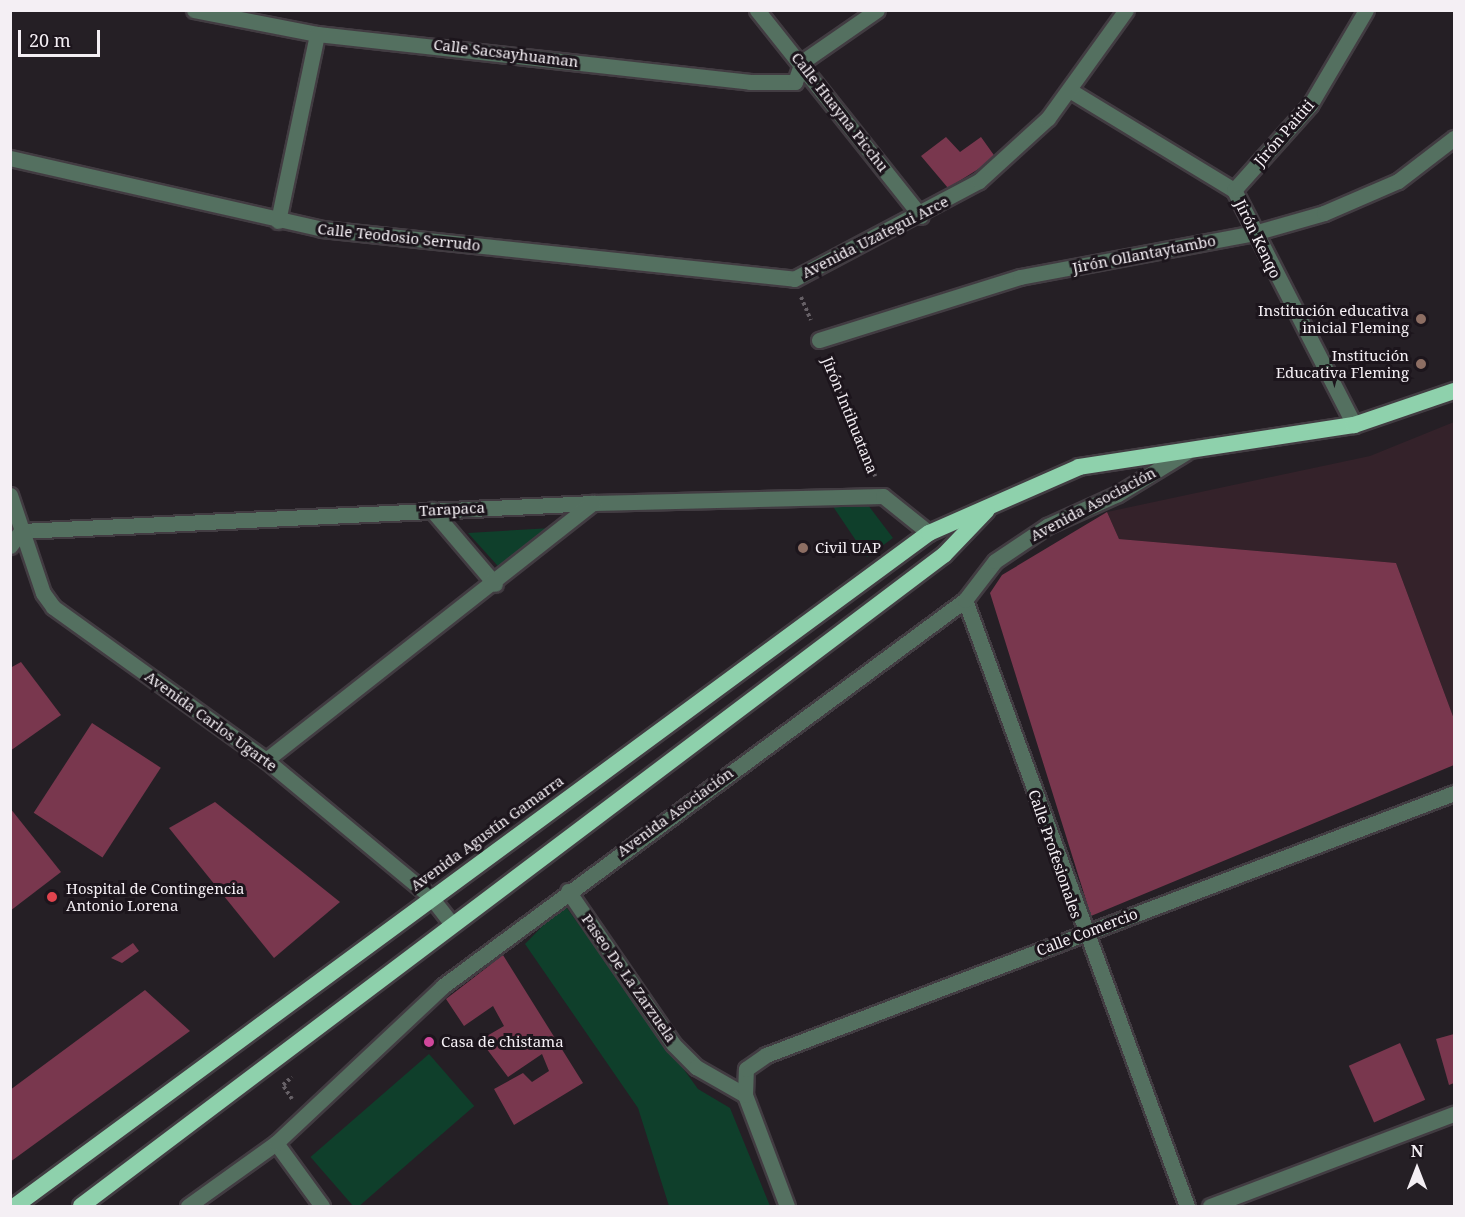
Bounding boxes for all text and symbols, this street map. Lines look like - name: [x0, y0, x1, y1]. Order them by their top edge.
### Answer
- scale bar: [21, 18, 104, 56]
- text: 20 m: [29, 28, 71, 52]
- street label: Calle Sacsayhuaman: [432, 35, 580, 71]
- street label: Calle Huayna Picchu: [788, 49, 892, 175]
- street label: Jirón Paititi: [1250, 96, 1318, 170]
- street label: Avenida Uzategui Arce: [799, 192, 951, 282]
- street label: Jirón Kenqo: [1231, 197, 1285, 281]
- street label: Calle Teodosio Serrudo: [317, 219, 481, 255]
- street label: Jirón Ollantaytambo: [1071, 231, 1217, 277]
- place label: Institución educativa inicial Fleming: [1258, 301, 1409, 336]
- marker: Institución educativa inicial Fleming: [1414, 312, 1428, 326]
- place label: Institución Educativa Fleming: [1276, 346, 1409, 381]
- street label: Jirón Intihuatana: [818, 354, 882, 476]
- marker: Institución Educativa Fleming: [1414, 357, 1428, 371]
- street label: Avenida Asociación: [1027, 463, 1159, 545]
- street label: Tarapaca: [419, 498, 485, 520]
- place label: Civil UAP: [815, 539, 881, 557]
- marker: Civil UAP: [796, 541, 810, 555]
- street label: Avenida Carlos Ugarte: [141, 667, 281, 775]
- street label: Avenida Asociación: [613, 764, 737, 860]
- street label: Avenida Agustín Gamarra: [407, 771, 567, 895]
- street label: Calle Profesionales: [1025, 787, 1085, 921]
- place label: Hospital de Contingencia Antonio Lorena: [66, 879, 244, 914]
- marker: Hospital de Contingencia Antonio Lorena: [43, 888, 61, 906]
- street label: Calle Comercio: [1034, 904, 1140, 960]
- street label: Paseo De La Zarzuela: [578, 911, 680, 1045]
- place label: Casa de chistama: [441, 1033, 564, 1051]
- marker: Casa de chistama: [422, 1035, 436, 1049]
- north arrow: [1387, 1139, 1447, 1199]
- text: N: [1411, 1140, 1423, 1162]

